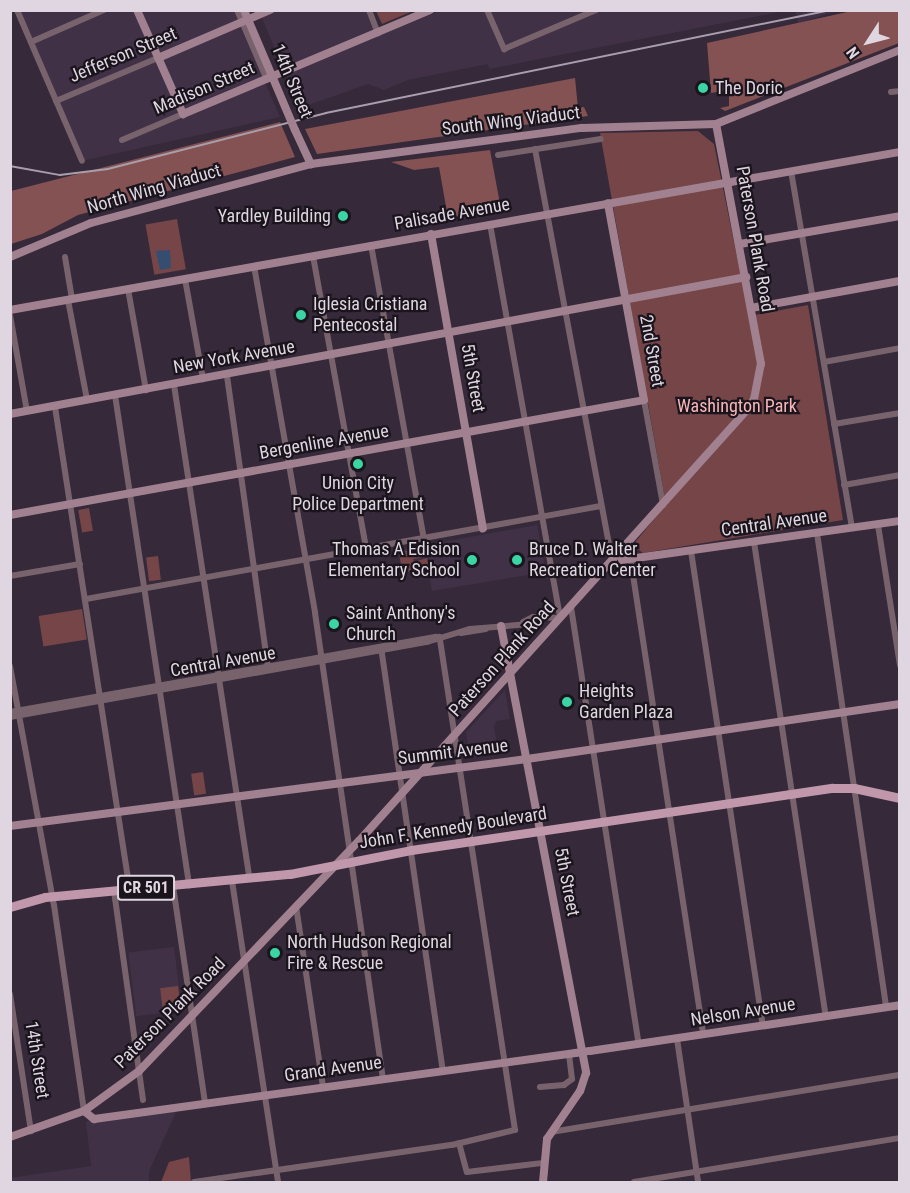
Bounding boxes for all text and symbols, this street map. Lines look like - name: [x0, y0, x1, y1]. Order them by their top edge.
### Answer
- north arrow: [838, 12, 898, 72]
- street label: Jefferson Street: [66, 23, 180, 87]
- street label: 14th Street: [267, 41, 317, 121]
- text: N: [842, 43, 864, 62]
- street label: Madison Street: [150, 57, 258, 119]
- place label: The Doric: [715, 77, 783, 99]
- marker: The Doric: [696, 81, 710, 95]
- street label: South Wing Viaduct: [441, 102, 581, 140]
- street label: North Wing Viaduct: [85, 160, 223, 218]
- street label: Paterson Plank Road: [732, 164, 778, 314]
- street label: Palisade Avenue: [393, 193, 511, 235]
- place label: Yardley Building: [218, 205, 331, 227]
- marker: Yardley Building: [336, 209, 350, 223]
- place label: Iglesia Cristiana Pentecostal: [313, 294, 427, 336]
- marker: Iglesia Cristiana Pentecostal: [294, 308, 308, 322]
- street label: 2nd Street: [635, 313, 669, 389]
- street label: New York Avenue: [172, 336, 296, 378]
- street label: 5th Street: [456, 342, 490, 414]
- park label: Washington Park: [677, 395, 797, 417]
- street label: Bergenline Avenue: [258, 420, 390, 464]
- marker: Union City Police Department: [351, 457, 365, 471]
- place label: Union City Police Department: [292, 473, 424, 516]
- street label: Central Avenue: [720, 505, 828, 541]
- place label: Thomas A Edision Elementary School: [328, 539, 460, 582]
- place label: Bruce D. Walter Recreation Center: [529, 539, 656, 582]
- marker: Thomas A Edision Elementary School: [465, 553, 479, 567]
- marker: Bruce D. Walter Recreation Center: [510, 553, 524, 567]
- street label: Paterson Plank Road: [445, 597, 559, 721]
- place label: Saint Anthony's Church: [346, 603, 455, 646]
- marker: Saint Anthony's Church: [327, 617, 341, 631]
- street label: Central Avenue: [169, 642, 277, 682]
- place label: Heights Garden Plaza: [579, 681, 673, 724]
- marker: Heights Garden Plaza: [560, 695, 574, 709]
- street label: Summit Avenue: [397, 735, 509, 769]
- street label: John F. Kennedy Boulevard: [358, 802, 548, 854]
- street label: 5th Street: [550, 846, 584, 918]
- road number: CR 501: [116, 875, 176, 901]
- place label: North Hudson Regional Fire & Rescue: [287, 932, 452, 974]
- marker: North Hudson Regional Fire & Rescue: [268, 946, 282, 960]
- street label: Paterson Plank Road: [110, 953, 230, 1073]
- street label: Nelson Avenue: [689, 993, 797, 1031]
- street label: 14th Street: [20, 1020, 54, 1100]
- street label: Grand Avenue: [283, 1051, 383, 1087]

